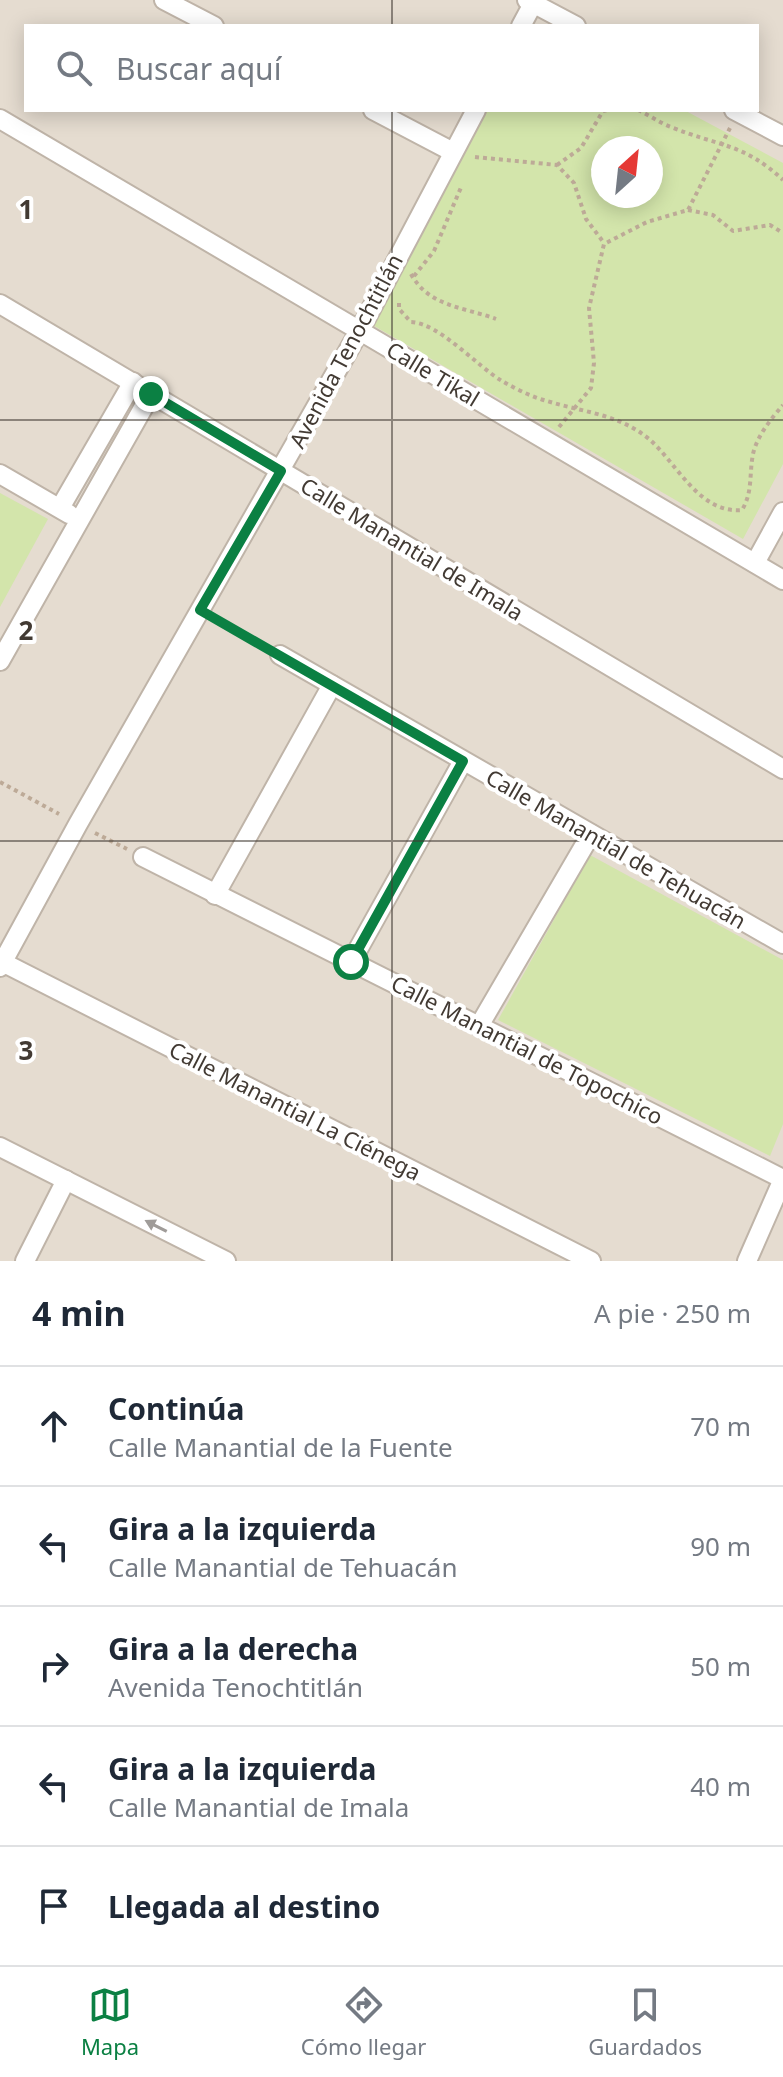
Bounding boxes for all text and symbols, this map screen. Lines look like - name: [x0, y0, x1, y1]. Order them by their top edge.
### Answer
- search box: [24, 24, 759, 112]
- icon: search: [52, 46, 96, 90]
- text: Buscar aquí: [116, 48, 281, 89]
- north arrow: [591, 136, 663, 208]
- text: 1: [19, 191, 33, 227]
- street label: Avenida Tenochtitlán: [281, 248, 409, 453]
- street label: Calle Tikal: [381, 334, 486, 413]
- route end: [133, 376, 169, 412]
- street label: Calle Manantial de Imala: [296, 470, 530, 627]
- text: 2: [19, 612, 34, 648]
- street label: Calle Manantial de Tehuacán: [481, 761, 752, 935]
- route start: [333, 944, 369, 980]
- street label: Calle Manantial de Topochico: [386, 967, 668, 1131]
- text: 3: [19, 1032, 33, 1068]
- street label: Calle Manantial La Ciénega: [165, 1034, 426, 1187]
- one-way arrow: [145, 1219, 168, 1233]
- text: 4 min: [32, 1290, 126, 1336]
- text: A pie · 250 m: [594, 1295, 751, 1331]
- text: Continúa: [108, 1388, 244, 1429]
- icon: ahead: [32, 1404, 76, 1448]
- text: 70 m: [690, 1408, 751, 1444]
- text: Calle Manantial de la Fuente: [108, 1429, 453, 1465]
- text: Gira a la izquierda: [108, 1508, 377, 1549]
- icon: left: [32, 1524, 76, 1568]
- text: 90 m: [690, 1528, 751, 1564]
- text: Calle Manantial de Tehuacán: [108, 1549, 457, 1585]
- text: Gira a la derecha: [108, 1628, 358, 1669]
- icon: right: [32, 1644, 76, 1688]
- text: 50 m: [690, 1648, 751, 1684]
- text: Avenida Tenochtitlán: [108, 1669, 363, 1705]
- text: Gira a la izquierda: [108, 1748, 377, 1789]
- icon: left: [32, 1764, 76, 1808]
- text: 40 m: [690, 1768, 751, 1804]
- text: Calle Manantial de Imala: [108, 1789, 409, 1825]
- icon: arrive: [32, 1884, 76, 1928]
- text: Llegada al destino: [108, 1886, 380, 1927]
- tab: Mapa: [81, 1983, 139, 2061]
- tab: Cómo llegar: [301, 1983, 426, 2061]
- tab: Guardados: [588, 1983, 702, 2061]

